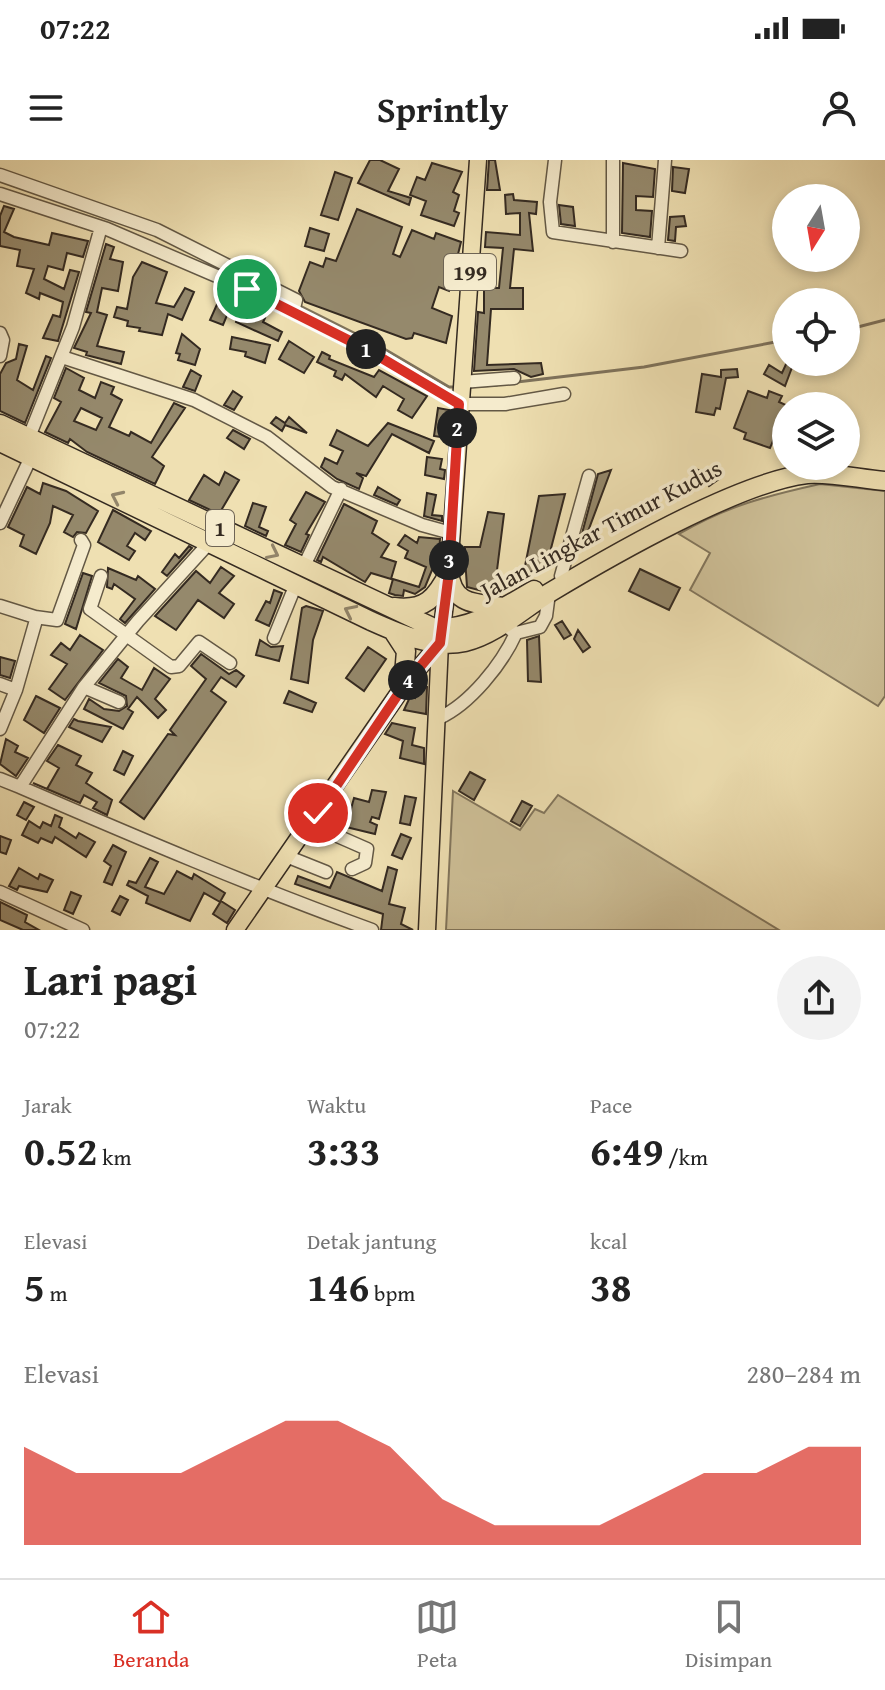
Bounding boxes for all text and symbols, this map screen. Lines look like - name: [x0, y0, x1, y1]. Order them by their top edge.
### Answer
- text: 07:22: [40, 6, 111, 50]
- text: Sprintly: [377, 82, 508, 135]
- icon: menu: [24, 86, 68, 130]
- icon: person: [817, 86, 861, 130]
- north arrow: [772, 184, 860, 272]
- map controls: [772, 184, 860, 480]
- road number: 199: [444, 254, 496, 290]
- pin: [213, 255, 281, 323]
- icon: arrive: [225, 267, 269, 311]
- button: locate: [772, 288, 860, 376]
- pin: 1: [346, 329, 386, 369]
- text: 1: [360, 333, 372, 365]
- button: layers: [772, 392, 860, 480]
- pin: 2: [437, 408, 477, 448]
- text: 2: [451, 412, 463, 444]
- street label: Jalan Lingkar Timur Kudus: [471, 450, 728, 609]
- one-way arrow: [110, 491, 125, 507]
- road number: 1: [206, 510, 234, 546]
- pin: 3: [429, 540, 469, 580]
- one-way arrow: [264, 544, 279, 559]
- text: 3: [443, 544, 455, 576]
- one-way arrow: [344, 605, 359, 621]
- pin: 4: [388, 660, 428, 700]
- text: 4: [402, 664, 414, 696]
- pin: [284, 779, 352, 847]
- icon: check: [296, 791, 340, 835]
- text: Lari pagi: [24, 947, 197, 1011]
- button: share: [777, 956, 861, 1040]
- text: 07:22: [24, 1009, 80, 1048]
- text: Jarak: [24, 1089, 72, 1121]
- text: Waktu: [307, 1089, 366, 1121]
- text: Pace: [590, 1089, 632, 1121]
- text: 0.52: [24, 1121, 97, 1180]
- text: 3:33: [307, 1121, 380, 1180]
- text: 6:49: [590, 1121, 663, 1180]
- text: km: [97, 1141, 131, 1173]
- text: /km: [663, 1141, 708, 1173]
- text: Elevasi: [24, 1225, 87, 1257]
- text: Detak jantung: [307, 1225, 437, 1257]
- text: kcal: [590, 1225, 628, 1257]
- text: 5: [24, 1257, 45, 1316]
- text: 146: [307, 1257, 369, 1316]
- text: 38: [590, 1257, 631, 1316]
- text: m: [45, 1277, 68, 1309]
- text: bpm: [369, 1277, 415, 1309]
- text: Elevasi: [24, 1354, 99, 1393]
- text: 280–284 m: [747, 1354, 861, 1393]
- tab: Beranda: [113, 1595, 189, 1675]
- tab: Peta: [415, 1595, 459, 1675]
- tab: Disimpan: [685, 1595, 772, 1675]

